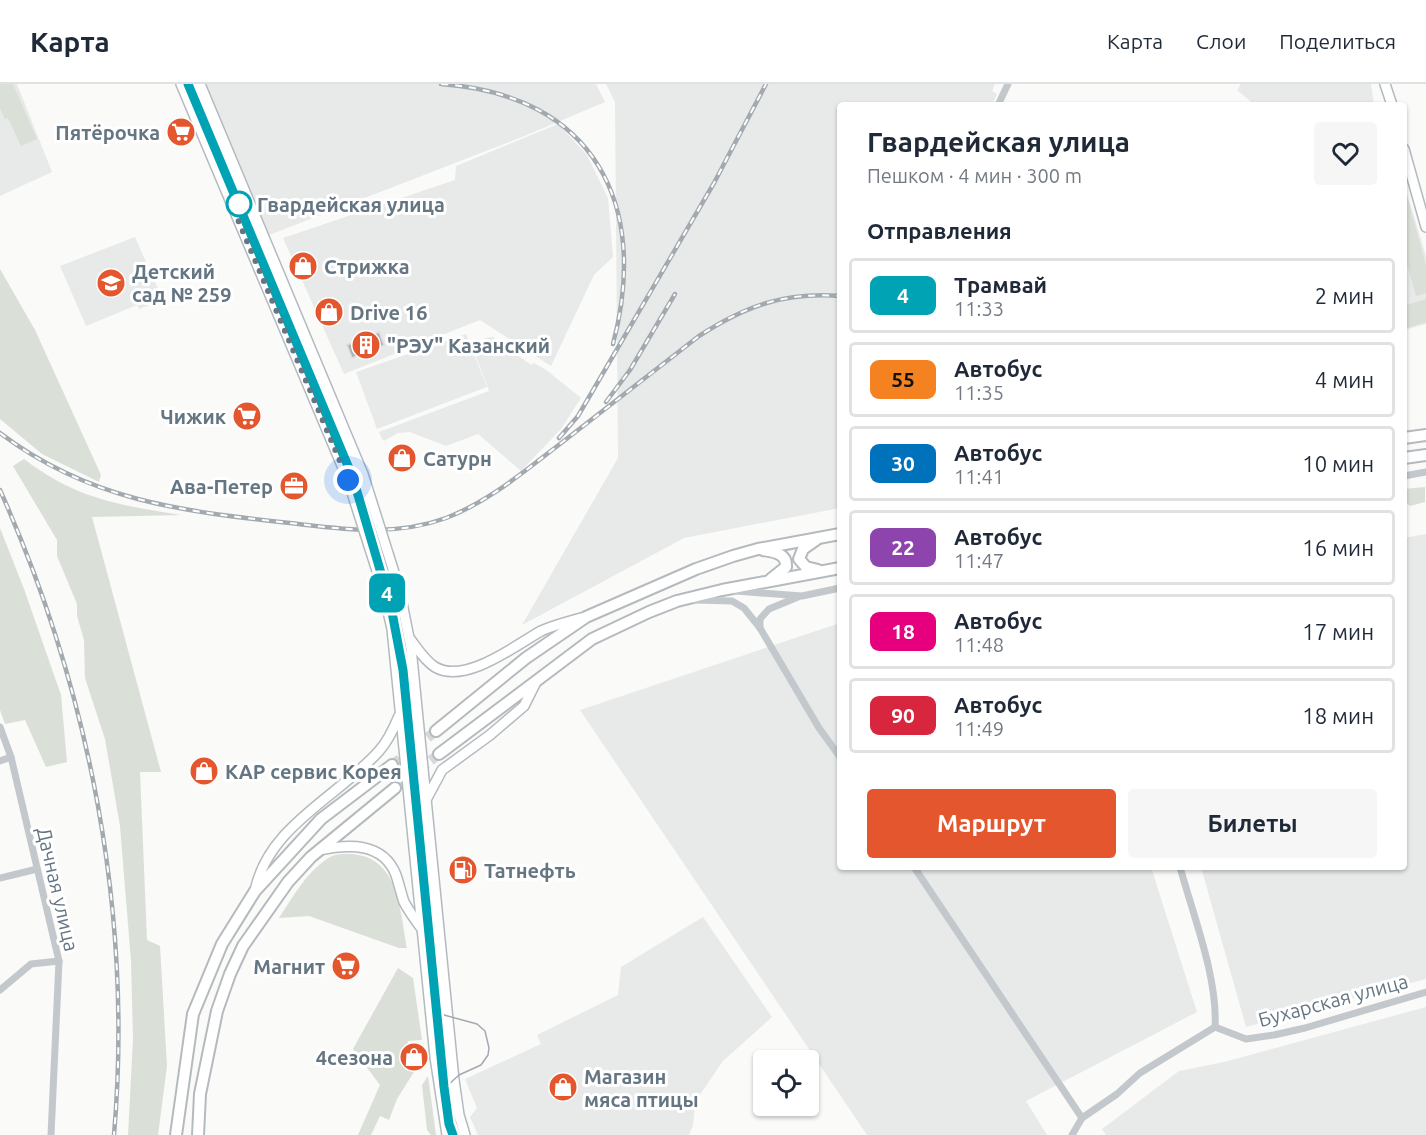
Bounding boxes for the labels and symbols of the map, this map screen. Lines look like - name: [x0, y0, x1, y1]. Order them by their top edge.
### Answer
- supermarket icon: Пятёрочка: [165, 116, 197, 148]
- place label: Пятёрочка: [55, 121, 160, 144]
- marker: Гвардейская улица: [226, 191, 252, 217]
- place label: Гвардейская улица: [257, 193, 445, 216]
- shop icon: Стрижка: [287, 250, 319, 282]
- place label: Стрижка: [324, 255, 410, 278]
- place label: Детский сад № 259: [132, 260, 231, 306]
- school or university icon: Детский сад № 259: [95, 267, 127, 299]
- shop icon: Drive 16: [313, 296, 345, 328]
- place label: Drive 16: [350, 301, 427, 324]
- building icon: "РЭУ" Казанский: [350, 329, 382, 361]
- place label: "РЭУ" Казанский: [387, 334, 550, 357]
- supermarket icon: Чижик: [231, 400, 263, 432]
- place label: Чижик: [160, 405, 227, 428]
- shop icon: Сатурн: [386, 442, 418, 474]
- place label: Сатурн: [423, 447, 492, 470]
- your location: [333, 465, 363, 495]
- office icon: Ава-Петер: [278, 470, 310, 502]
- place label: Ава-Петер: [170, 475, 273, 498]
- line badge: 4: [368, 574, 406, 612]
- shop icon: КАР сервис Корея: [188, 755, 220, 787]
- place label: КАР сервис Корея: [225, 760, 402, 783]
- street label: Дачная улица: [33, 825, 83, 953]
- fuel station icon: Татнефть: [447, 854, 479, 886]
- place label: Татнефть: [484, 859, 576, 882]
- supermarket icon: Магнит: [330, 950, 362, 982]
- place label: Магнит: [253, 955, 325, 978]
- street label: Бухарская улица: [1256, 969, 1410, 1031]
- shop icon: 4сезона: [398, 1041, 430, 1073]
- place label: 4сезона: [316, 1046, 393, 1069]
- place label: Магазин мяса птицы: [584, 1065, 699, 1111]
- shop icon: Магазин мяса птицы: [547, 1071, 579, 1103]

